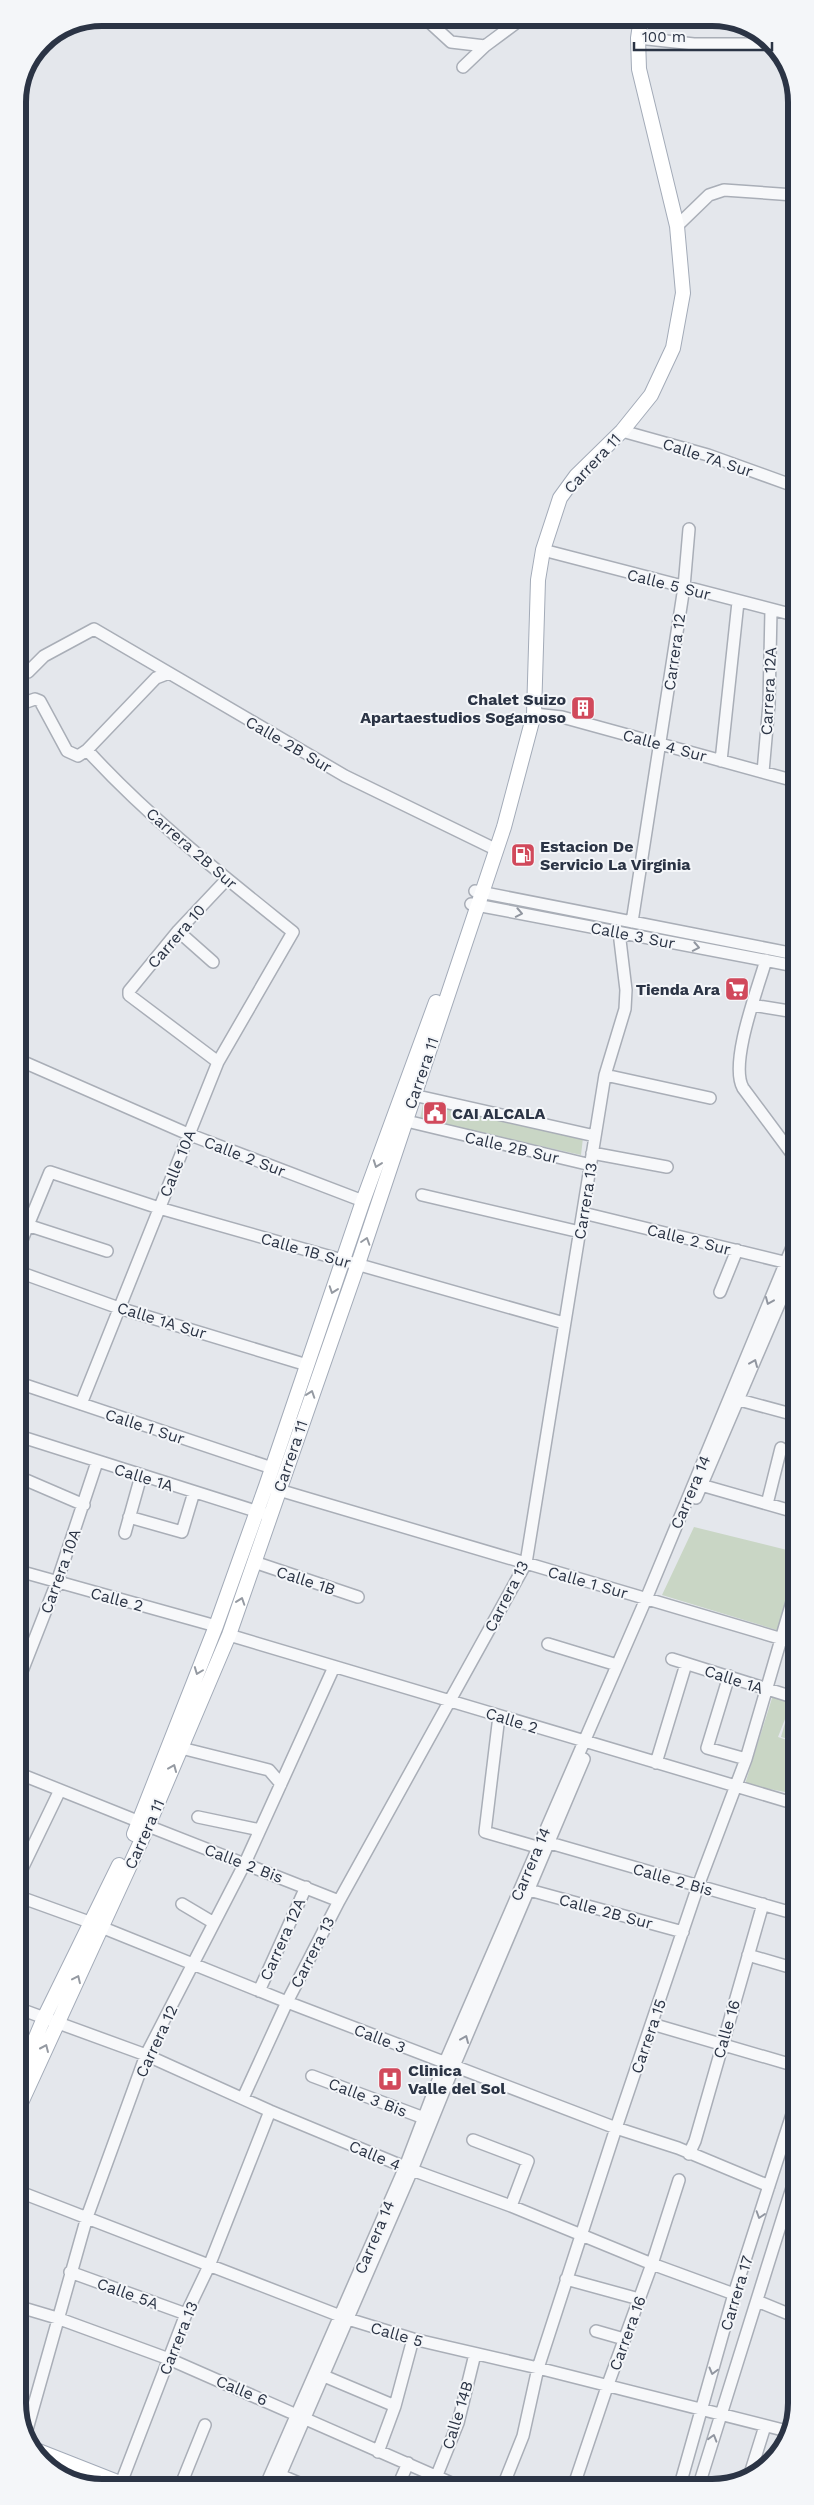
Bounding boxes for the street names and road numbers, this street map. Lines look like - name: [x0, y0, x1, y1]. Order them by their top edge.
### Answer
- street label: Carrera 11: [560, 430, 625, 497]
- street label: Calle 7A Sur: [660, 434, 756, 481]
- street label: Calle 5 Sur: [625, 565, 713, 604]
- street label: Carrera 12: [660, 612, 689, 692]
- street label: Carrera 12A: [757, 646, 780, 736]
- street label: Calle 2B Sur: [242, 712, 336, 777]
- street label: Calle 4 Sur: [621, 725, 709, 766]
- street label: Carrera 2B Sur: [142, 804, 241, 893]
- street label: Carrera 10: [143, 901, 209, 972]
- street label: Calle 3 Sur: [589, 918, 677, 953]
- street label: Carrera 11: [400, 1035, 443, 1112]
- street label: Calle 10A: [155, 1126, 200, 1200]
- street label: Calle 2B Sur: [463, 1127, 561, 1168]
- street label: Calle 2 Sur: [201, 1132, 289, 1181]
- street label: Carrera 13: [570, 1161, 601, 1241]
- street label: Calle 2 Sur: [645, 1220, 733, 1259]
- street label: Calle 1B Sur: [259, 1229, 354, 1273]
- street label: Calle 1A Sur: [115, 1298, 209, 1343]
- street label: Calle 1 Sur: [103, 1405, 187, 1448]
- street label: Carrera 11: [269, 1418, 312, 1495]
- street label: Carrera 14: [666, 1452, 715, 1532]
- street label: Calle 1A: [112, 1459, 176, 1496]
- street label: Carrera 10A: [36, 1526, 85, 1616]
- street label: Carrera 13: [480, 1557, 533, 1635]
- street label: Calle 1B: [274, 1562, 338, 1599]
- street label: Calle 1 Sur: [546, 1562, 631, 1603]
- street label: Calle 2: [88, 1583, 145, 1616]
- street label: Calle 1A: [702, 1661, 766, 1698]
- street label: Calle 2: [483, 1704, 540, 1737]
- street label: Carrera 11: [121, 1796, 168, 1872]
- street label: Carrera 14: [506, 1824, 555, 1904]
- street label: Calle 2 Bis: [202, 1840, 286, 1887]
- street label: Calle 2 Bis: [631, 1859, 715, 1900]
- street label: Calle 2B Sur: [557, 1890, 655, 1933]
- street label: Carrera 12A: [256, 1895, 309, 1983]
- street label: Carrera 13: [286, 1913, 339, 1991]
- street label: Carrera 15: [627, 1996, 670, 2076]
- street label: Calle 16: [709, 1998, 744, 2061]
- street label: Carrera 12: [131, 2002, 181, 2080]
- street label: Calle 3: [351, 2020, 408, 2057]
- street label: Calle 3 Bis: [326, 2074, 410, 2121]
- street label: Calle 4: [346, 2136, 404, 2175]
- street label: Carrera 14: [350, 2197, 399, 2277]
- street label: Carrera 17: [716, 2253, 757, 2333]
- street label: Calle 5A: [94, 2274, 162, 2314]
- street label: Carrera 16: [605, 2293, 650, 2373]
- street label: Carrera 13: [155, 2299, 202, 2378]
- street label: Calle 5: [368, 2318, 425, 2351]
- street label: Calle 6: [213, 2371, 270, 2410]
- street label: Calle 14B: [438, 2379, 477, 2452]

